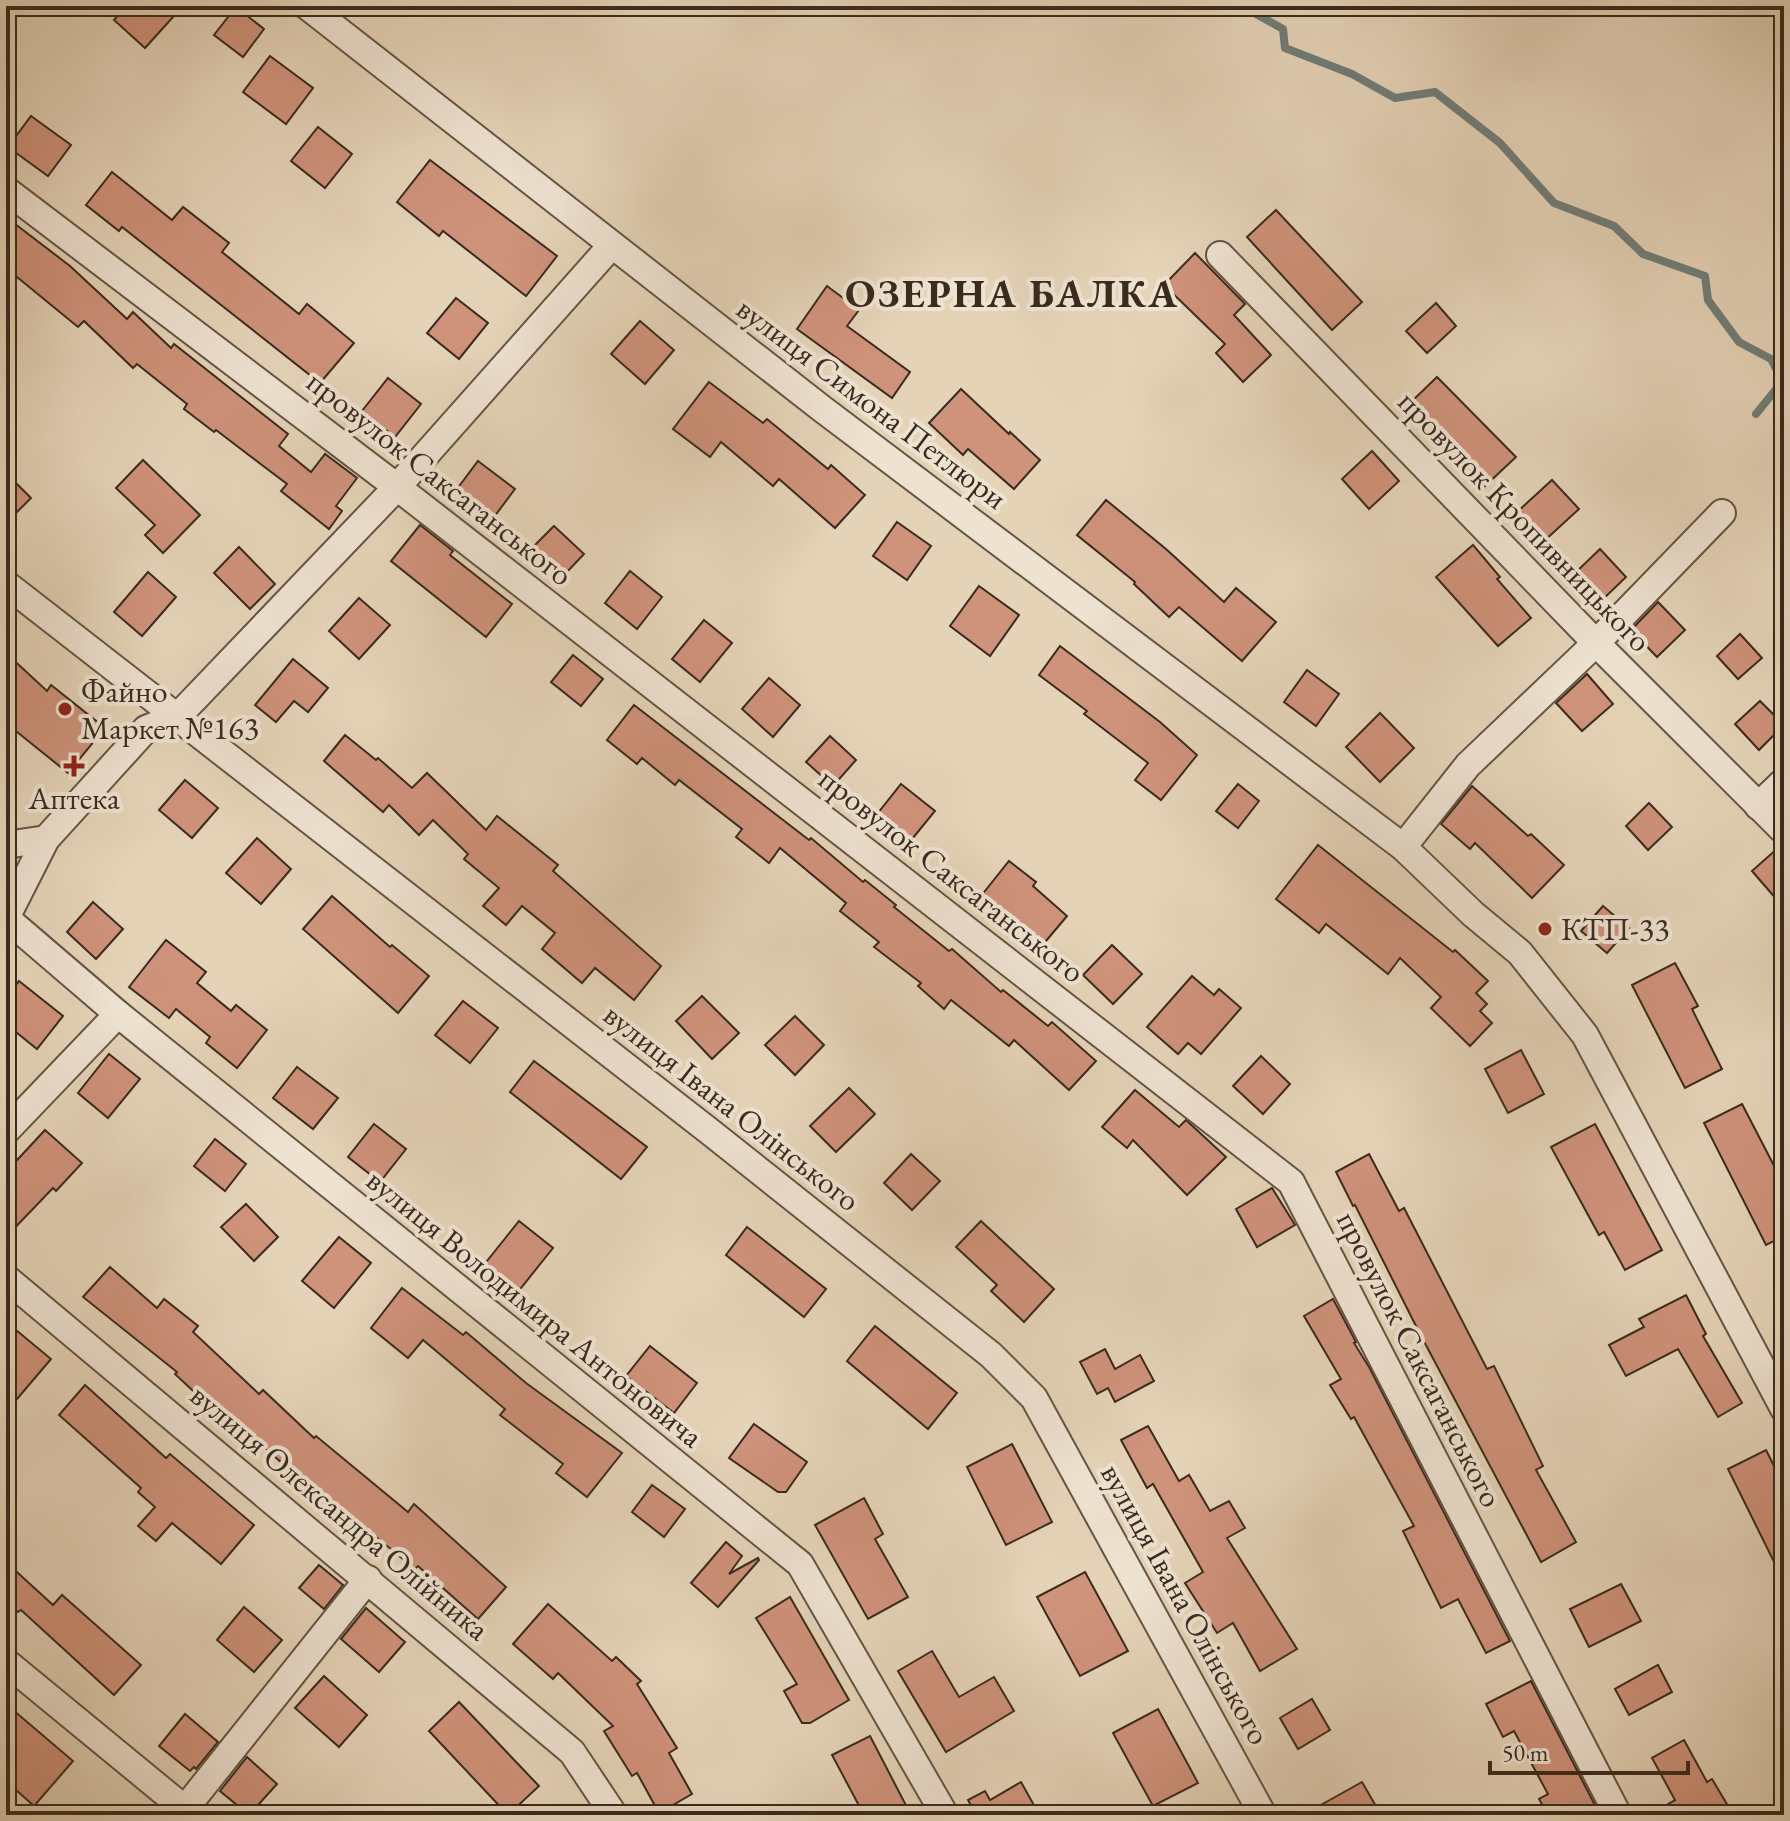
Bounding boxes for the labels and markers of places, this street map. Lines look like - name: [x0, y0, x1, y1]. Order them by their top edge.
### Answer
- place label: Файно Маркет №163: [81, 670, 259, 749]
- marker: Файно Маркет №163: [56, 700, 74, 718]
- marker: Аптека: [65, 757, 83, 775]
- place label: Аптека: [27, 777, 120, 819]
- place label: КТП-33: [1561, 908, 1670, 950]
- marker: КТП-33: [1536, 920, 1554, 938]

